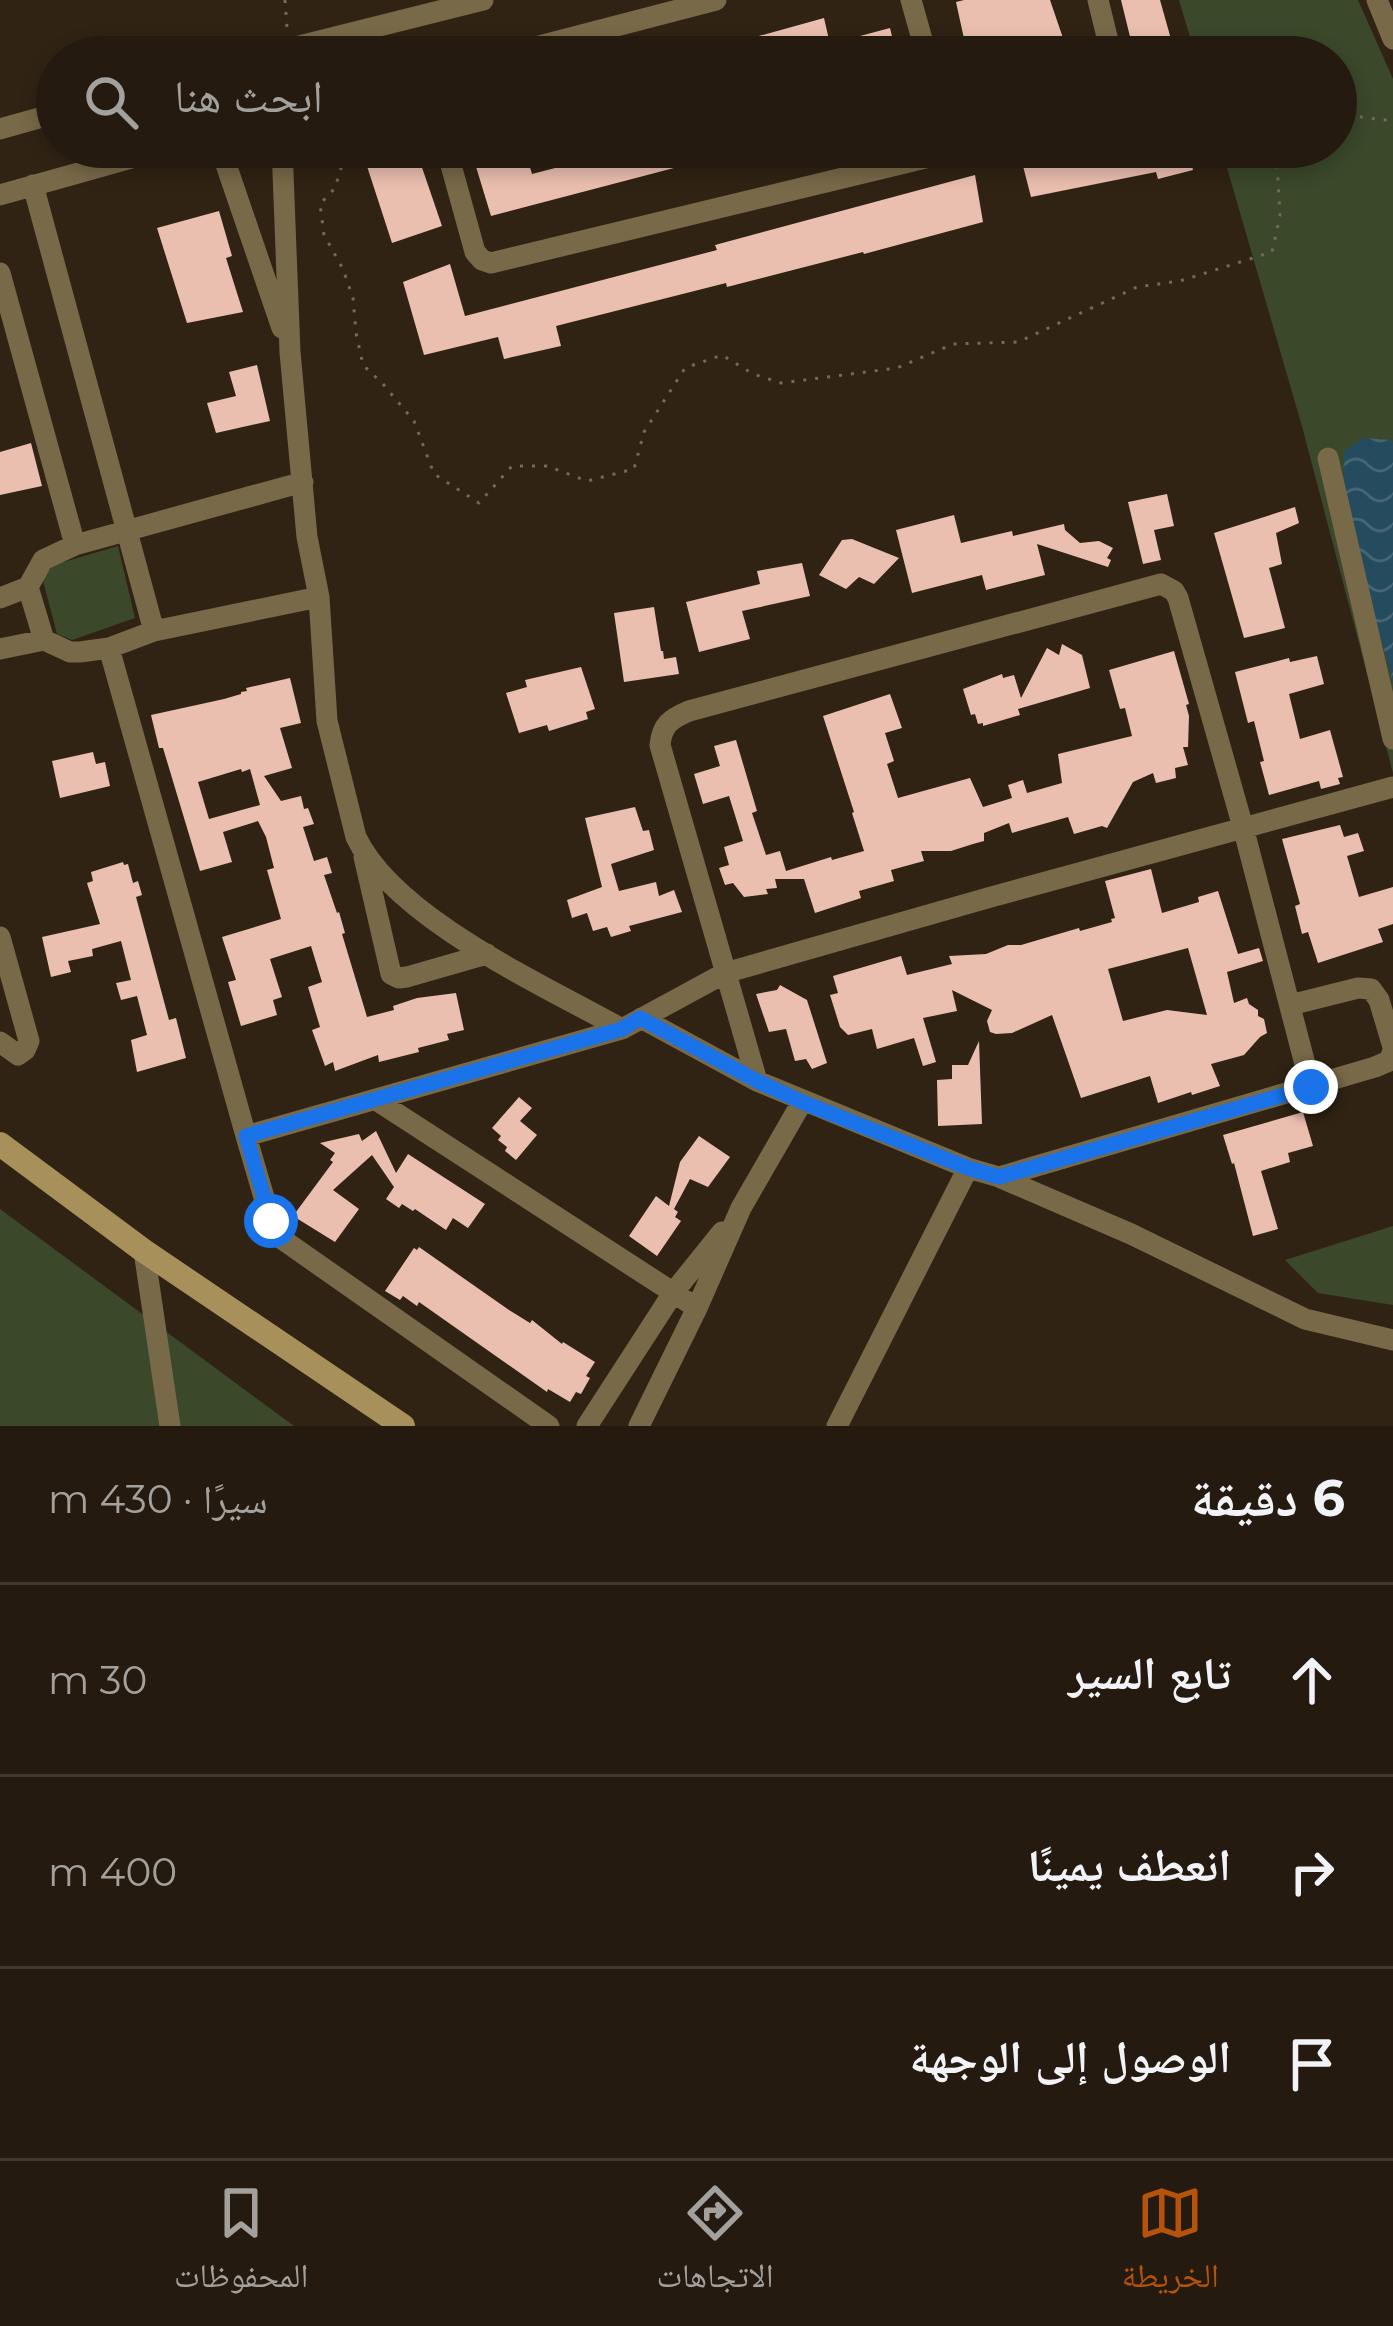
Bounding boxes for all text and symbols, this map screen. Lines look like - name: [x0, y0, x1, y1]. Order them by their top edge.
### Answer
- search box: [36, 36, 1357, 168]
- text: ابحث هنا: [174, 68, 323, 123]
- icon: search: [78, 69, 144, 135]
- route end: [1284, 1060, 1338, 1114]
- route start: [244, 1194, 298, 1248]
- text: 6 دقيقة: [1191, 1467, 1345, 1529]
- text: سيرًا · 430 m: [48, 1475, 268, 1523]
- text: تابع السير: [1068, 1645, 1231, 1700]
- icon: ahead: [1279, 1647, 1345, 1713]
- text: 30 m: [48, 1656, 147, 1704]
- text: انعطف يمينًا: [1027, 1837, 1231, 1892]
- icon: right: [1279, 1839, 1345, 1905]
- text: 400 m: [48, 1848, 177, 1896]
- text: الوصول إلى الوجهة: [910, 2029, 1231, 2084]
- icon: arrive: [1279, 2031, 1345, 2097]
- tab: المحفوظات: [174, 2180, 308, 2308]
- tab: الاتجاهات: [656, 2180, 774, 2308]
- tab: الخريطة: [1122, 2180, 1219, 2308]

